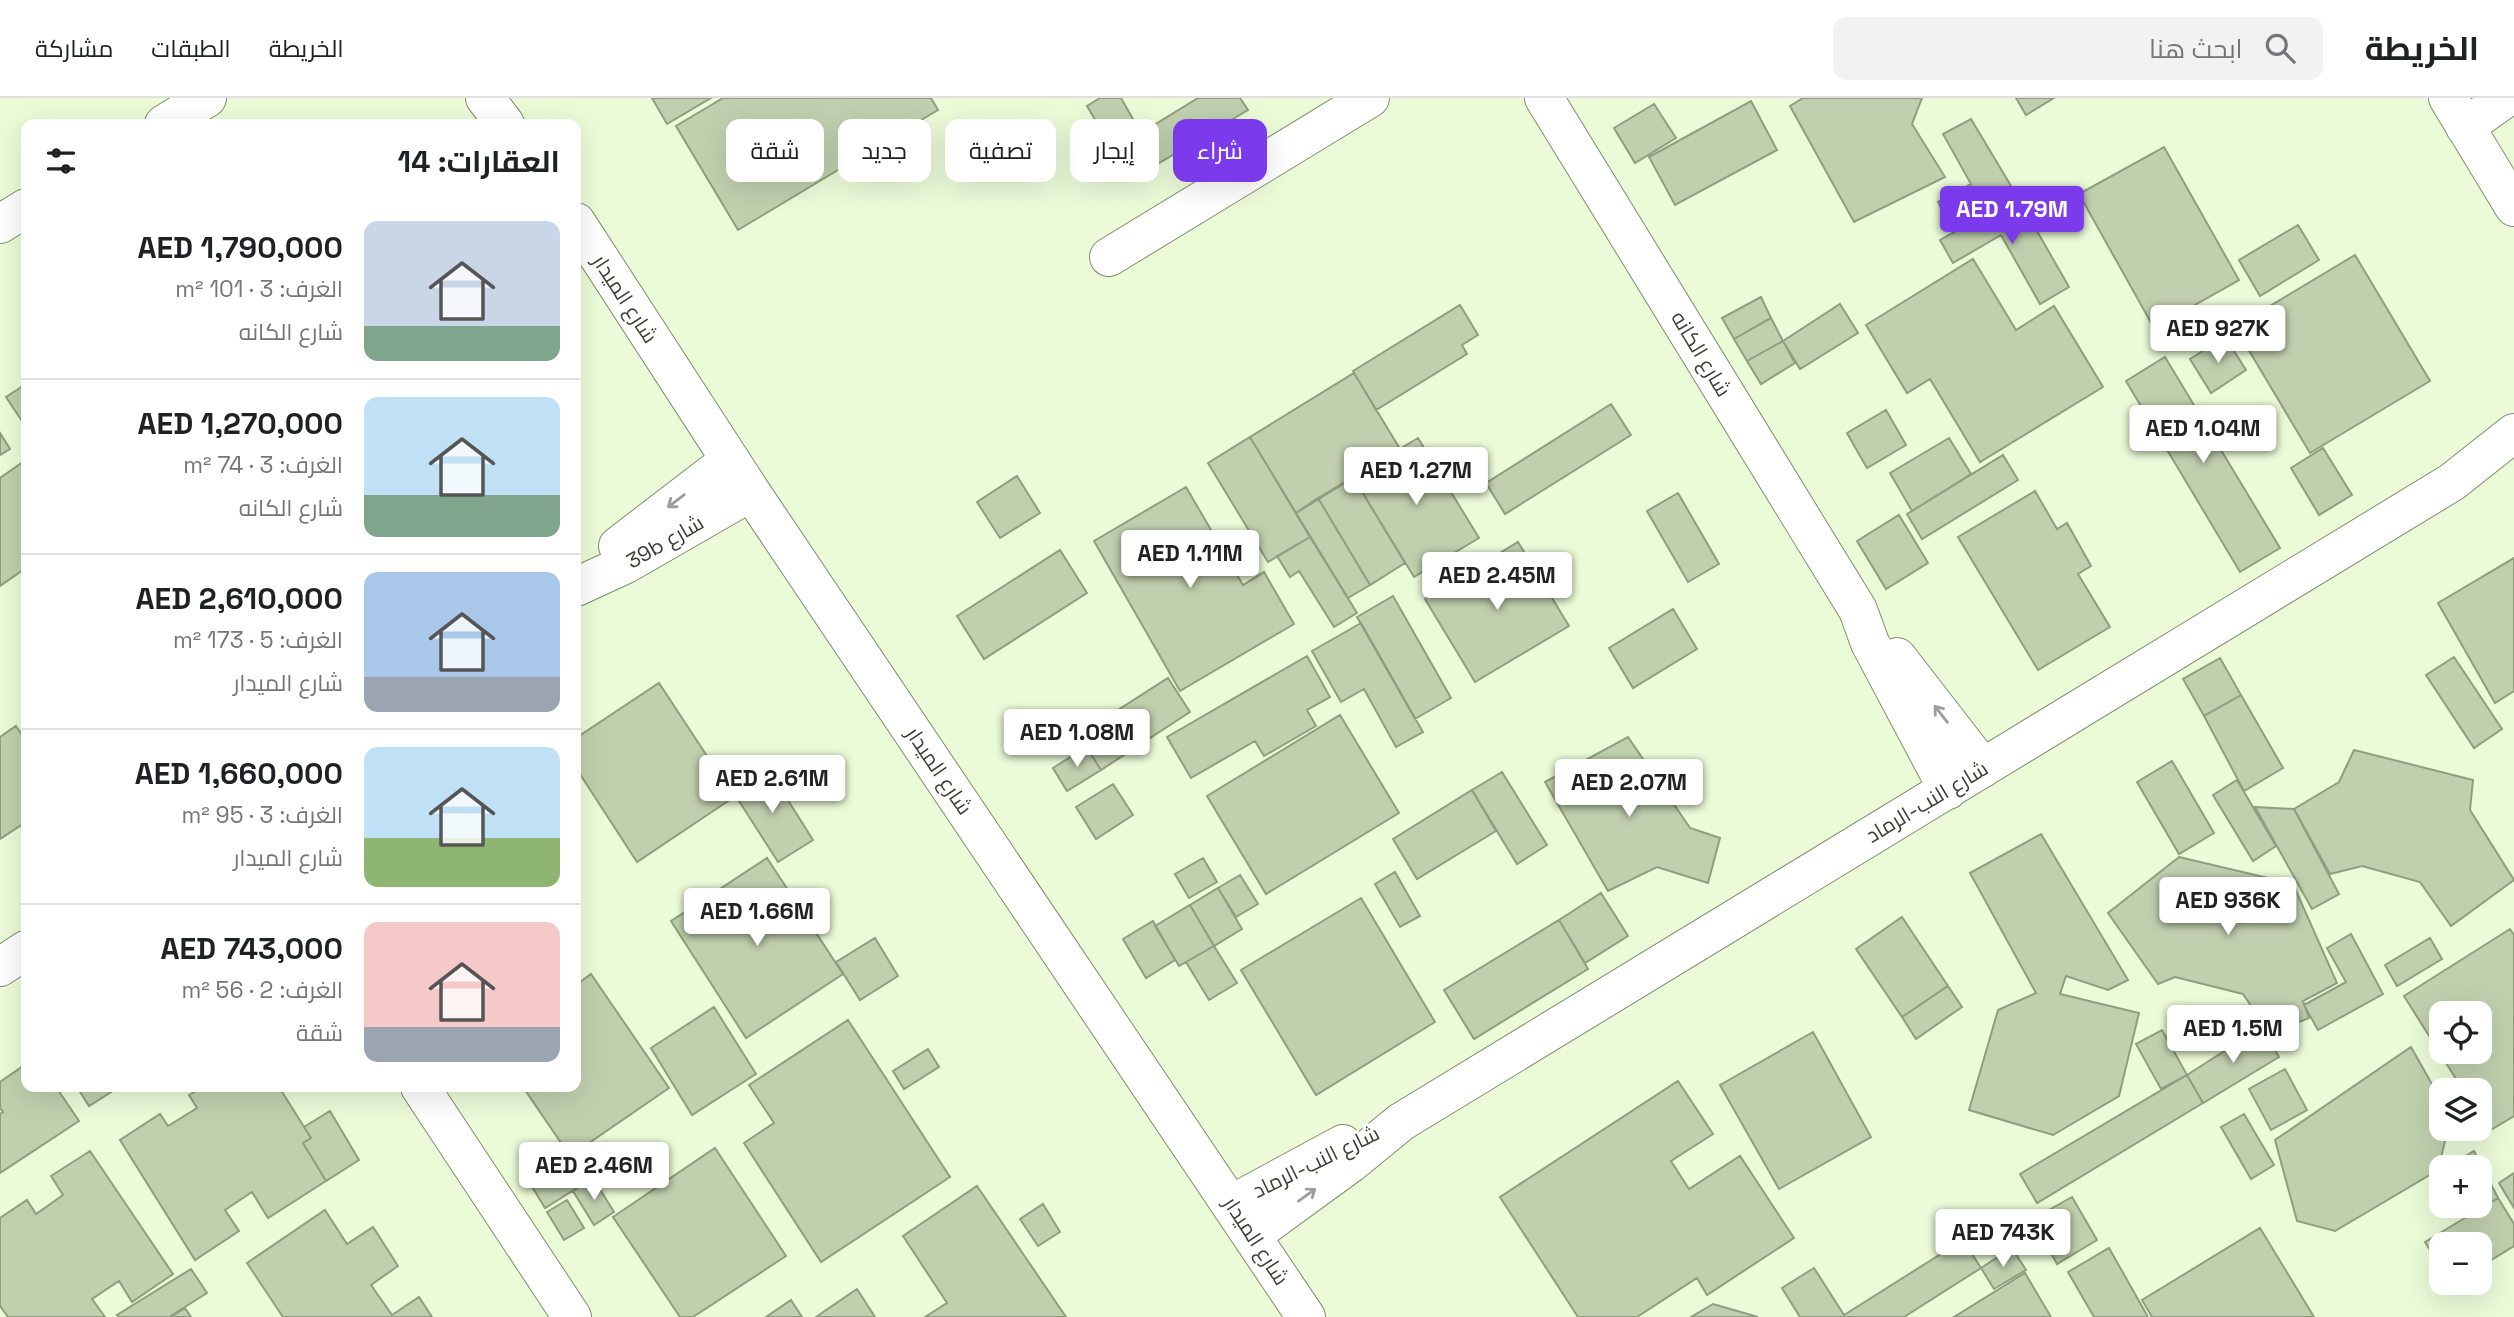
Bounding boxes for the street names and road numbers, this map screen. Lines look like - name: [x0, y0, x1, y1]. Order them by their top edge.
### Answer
- street label: شارع الميدار: [585, 248, 664, 349]
- street label: شارع الكانه: [1664, 306, 1738, 402]
- street label: 39b شارع: [621, 509, 709, 575]
- street label: شارع الميدار: [899, 721, 979, 820]
- street label: شارع النب-الرماد: [1861, 754, 1993, 850]
- street label: شارع النب-الرماد: [1248, 1119, 1384, 1205]
- street label: شارع الميدار: [1216, 1190, 1295, 1291]

